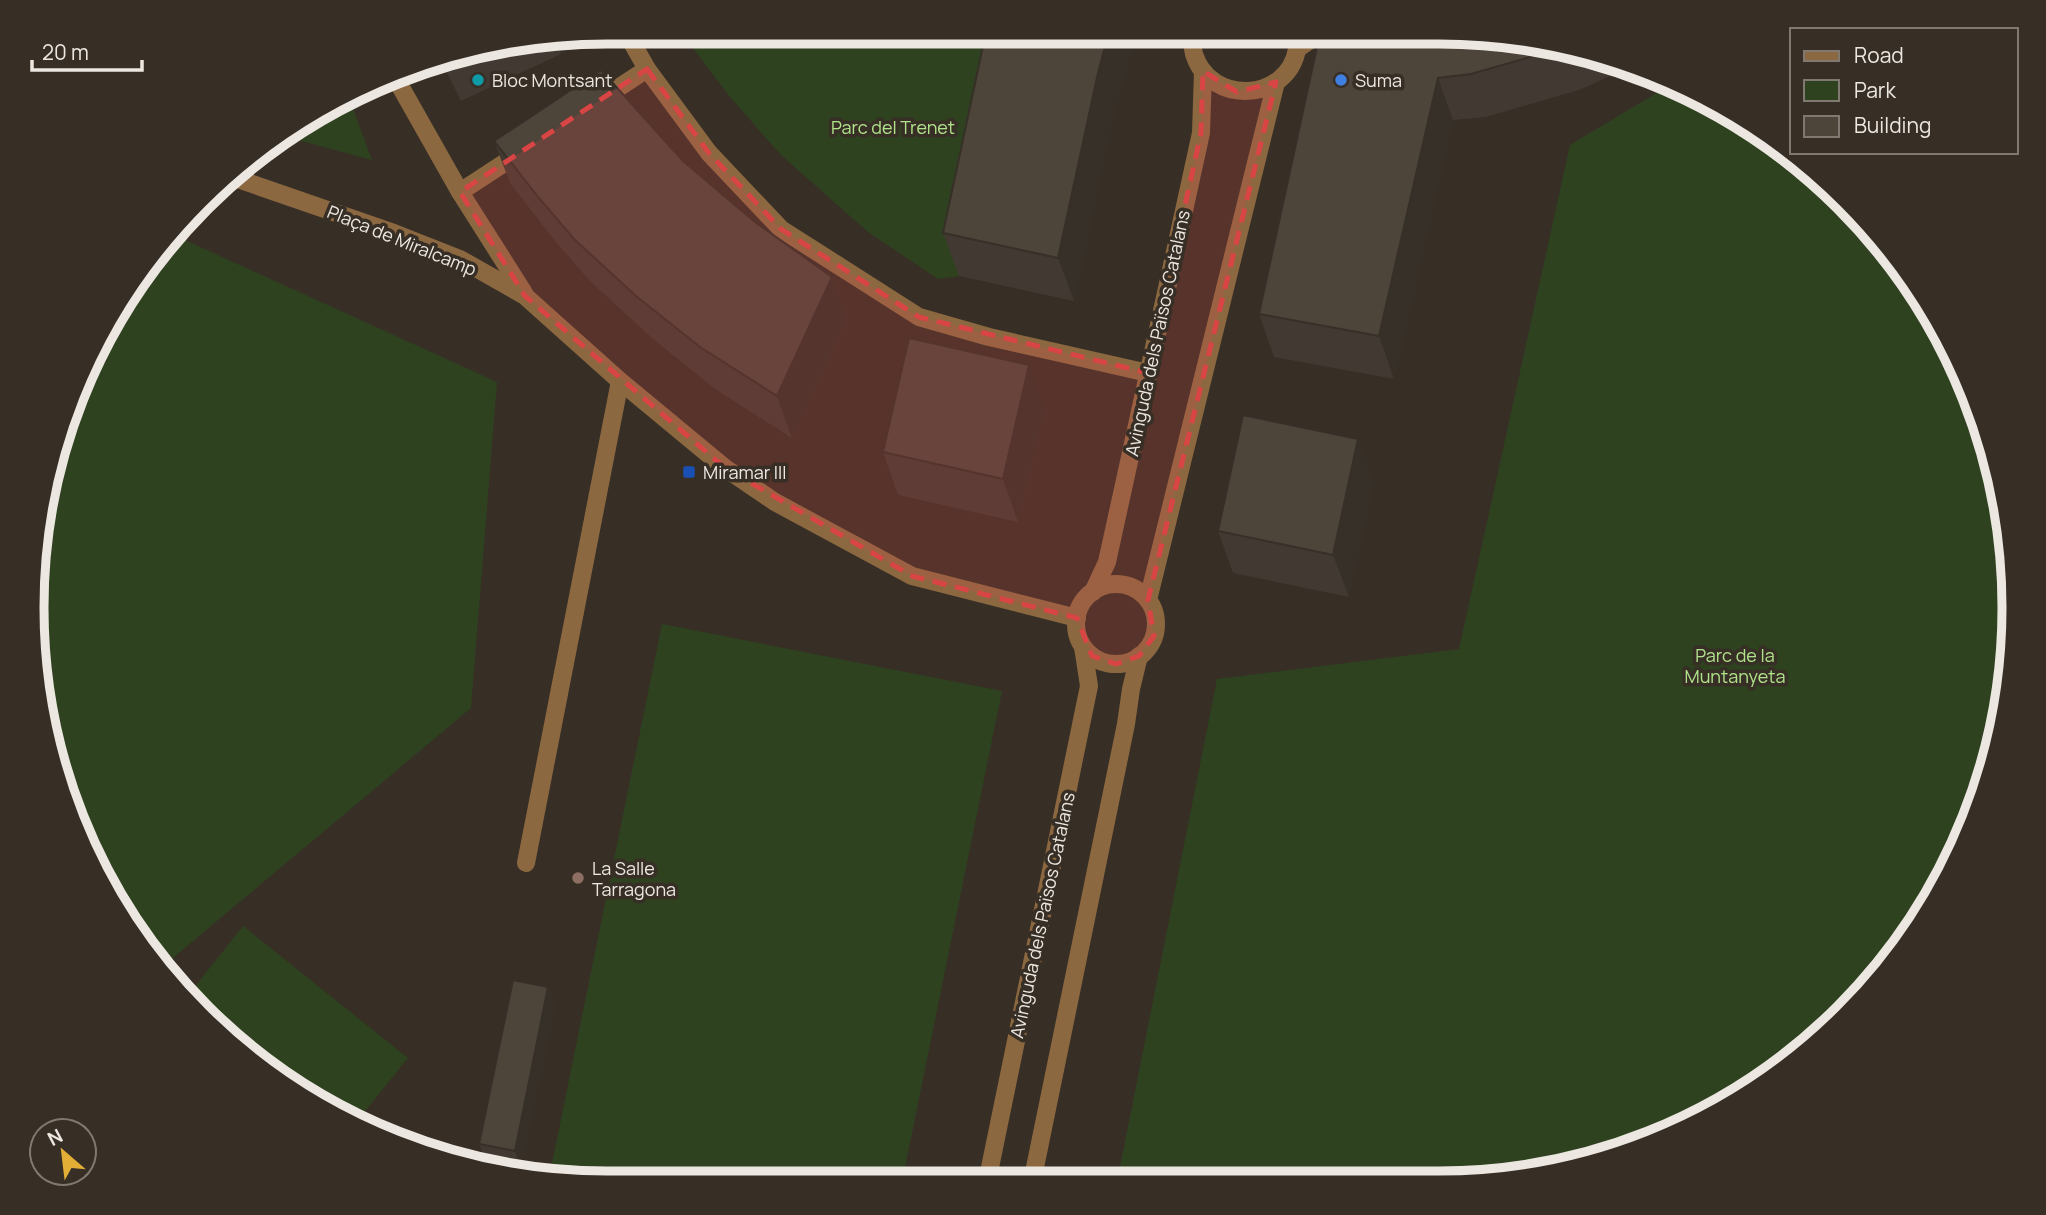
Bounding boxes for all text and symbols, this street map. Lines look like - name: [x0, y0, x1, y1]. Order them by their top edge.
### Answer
- scale bar: [32, 28, 142, 72]
- legend: [1790, 28, 2018, 154]
- text: 20 m: [42, 38, 89, 66]
- text: Road: [1854, 41, 1904, 69]
- place label: Bloc Montsant: [492, 68, 612, 92]
- place label: Suma: [1355, 68, 1402, 92]
- marker: Bloc Montsant: [470, 72, 486, 88]
- marker: Suma: [1333, 72, 1349, 88]
- text: Park: [1854, 76, 1896, 104]
- text: Building: [1854, 111, 1931, 139]
- park label: Parc del Trenet: [831, 115, 955, 139]
- street label: Plaça de Miralcamp: [324, 199, 480, 281]
- street label: Avinguda dels Països Catalans: [1119, 208, 1195, 458]
- place label: Miramar III: [703, 460, 786, 484]
- marker: Miramar III: [681, 464, 697, 480]
- park label: Parc de la Muntanyeta: [1685, 643, 1785, 688]
- street label: Avinguda dels Països Catalans: [1004, 790, 1080, 1040]
- place label: La Salle Tarragona: [592, 856, 676, 901]
- marker: La Salle Tarragona: [570, 870, 586, 886]
- north arrow: [28, 1117, 98, 1187]
- text: N: [43, 1122, 67, 1152]

